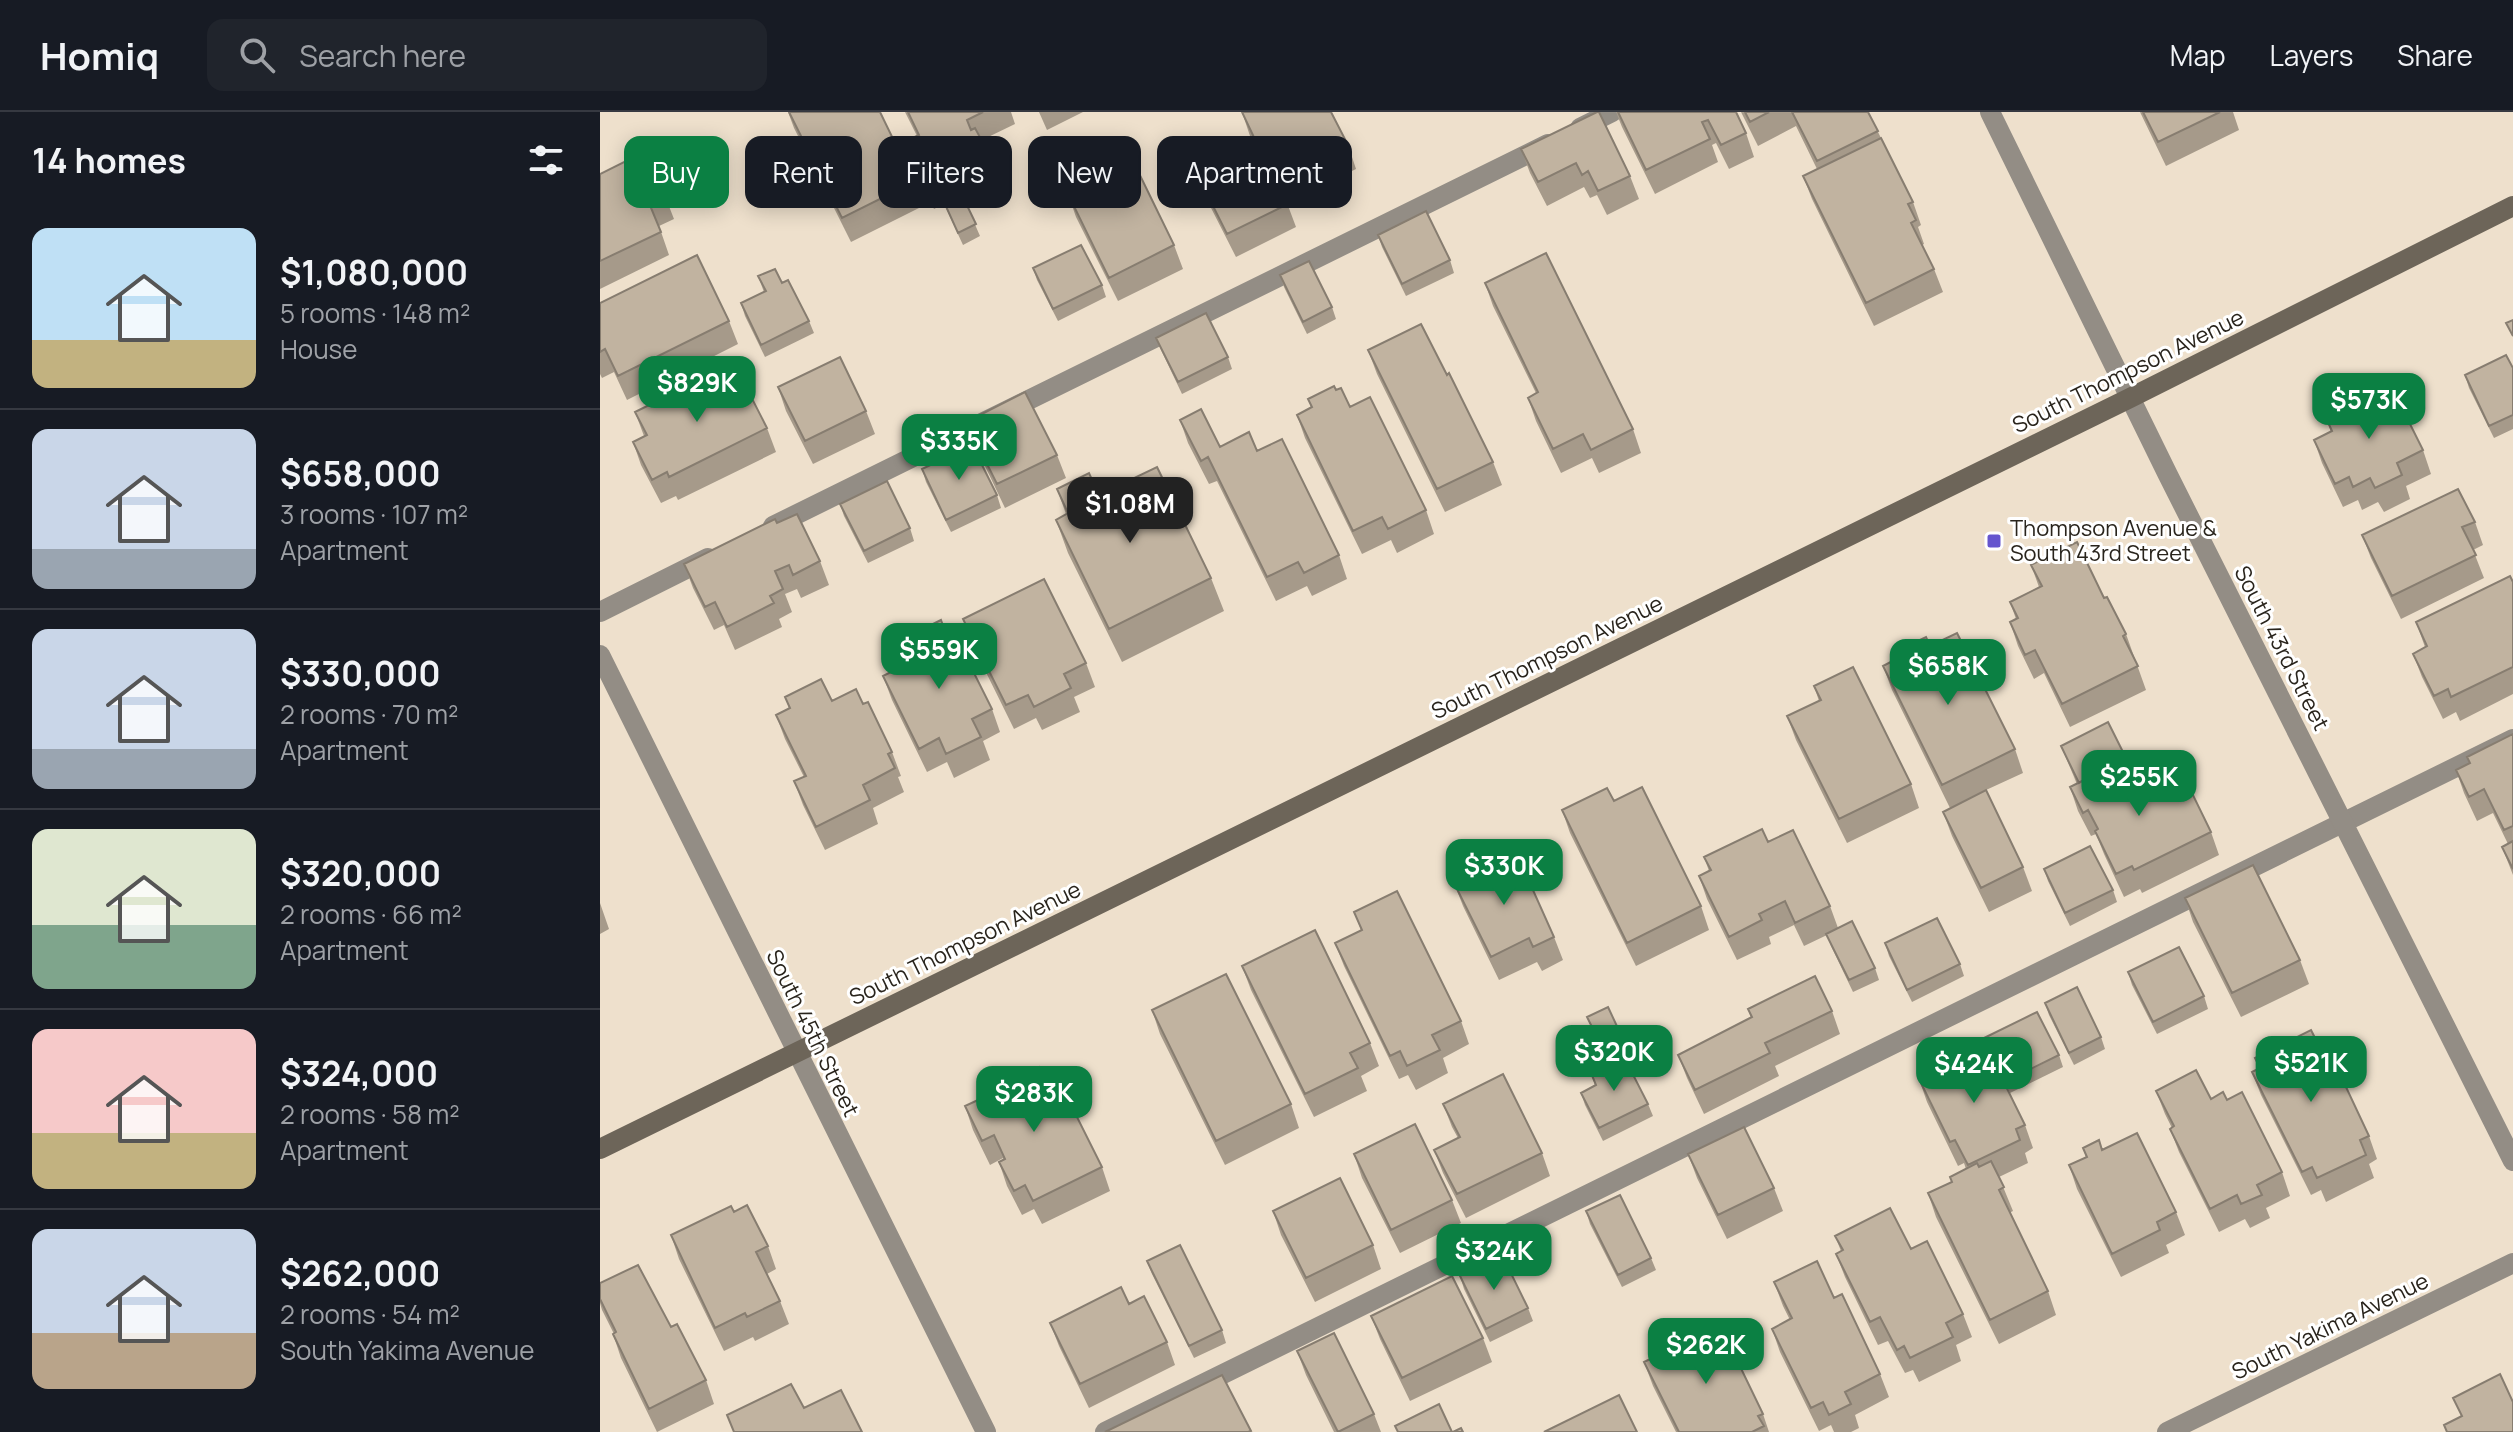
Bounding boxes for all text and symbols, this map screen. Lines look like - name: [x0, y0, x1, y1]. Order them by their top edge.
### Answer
- search box: [207, 19, 767, 91]
- text: Homiq: [40, 29, 159, 81]
- icon: search: [235, 33, 279, 77]
- text: Search here: [299, 35, 466, 76]
- text: Map: [2170, 36, 2226, 74]
- text: Layers: [2270, 36, 2353, 74]
- text: Share: [2397, 36, 2473, 74]
- chip: Buy: [624, 136, 729, 208]
- chip: Rent: [745, 136, 862, 208]
- chip: Filters: [878, 136, 1012, 208]
- chip: New: [1028, 136, 1141, 208]
- chip: Apartment: [1157, 136, 1352, 208]
- text: 14 homes: [32, 137, 186, 183]
- icon: filters: [524, 138, 568, 182]
- text: $1,080,000: [280, 249, 468, 295]
- icon: home: [96, 260, 192, 356]
- text: 5 rooms · 148 m²: [280, 295, 470, 331]
- street label: South Thompson Avenue: [2007, 302, 2249, 440]
- text: House: [280, 331, 357, 367]
- pin: $829K: [641, 356, 753, 424]
- text: $829K: [657, 364, 737, 400]
- pin: $573K: [2313, 373, 2425, 441]
- text: $573K: [2330, 381, 2408, 417]
- pin: $335K: [903, 414, 1015, 482]
- text: $335K: [920, 422, 998, 458]
- text: $658,000: [280, 450, 441, 496]
- icon: home: [96, 461, 192, 557]
- pin: $1.08M: [1065, 477, 1195, 545]
- text: $1.08M: [1085, 485, 1175, 521]
- text: 3 rooms · 107 m²: [280, 496, 468, 532]
- place label: Thompson Avenue & South 43rd Street: [2010, 513, 2218, 568]
- text: Apartment: [280, 532, 409, 568]
- marker: Thompson Avenue & South 43rd Street: [1985, 532, 2003, 550]
- street label: South 43rd Street: [2228, 561, 2336, 736]
- street label: South Thompson Avenue: [1426, 588, 1668, 726]
- pin: $559K: [883, 623, 995, 691]
- text: $559K: [899, 631, 979, 667]
- pin: $658K: [1892, 639, 2004, 707]
- text: $658K: [1908, 647, 1988, 683]
- text: $330,000: [280, 650, 441, 696]
- icon: home: [96, 661, 192, 757]
- text: 2 rooms · 70 m²: [280, 696, 458, 732]
- text: Apartment: [280, 732, 409, 768]
- pin: $255K: [2083, 750, 2195, 818]
- text: $255K: [2099, 758, 2179, 794]
- pin: $330K: [1448, 839, 1560, 907]
- text: $330K: [1464, 847, 1544, 883]
- text: $320,000: [280, 850, 441, 896]
- icon: home: [96, 861, 192, 957]
- street label: South Thompson Avenue: [844, 874, 1086, 1012]
- text: 2 rooms · 66 m²: [280, 896, 462, 932]
- text: Apartment: [280, 932, 409, 968]
- street label: South 45th Street: [760, 944, 867, 1122]
- pin: $320K: [1558, 1025, 1670, 1093]
- text: $320K: [1574, 1033, 1654, 1069]
- pin: $521K: [2255, 1036, 2367, 1104]
- pin: $424K: [1918, 1037, 2030, 1105]
- text: $521K: [2274, 1044, 2348, 1080]
- text: $424K: [1934, 1045, 2014, 1081]
- text: $324,000: [280, 1050, 438, 1096]
- icon: home: [96, 1061, 192, 1157]
- pin: $283K: [978, 1066, 1090, 1134]
- text: $283K: [994, 1074, 1074, 1110]
- text: 2 rooms · 58 m²: [280, 1096, 460, 1132]
- text: Apartment: [280, 1132, 409, 1168]
- pin: $324K: [1438, 1224, 1550, 1292]
- text: $324K: [1454, 1232, 1534, 1268]
- text: $262,000: [280, 1250, 440, 1296]
- icon: home: [96, 1261, 192, 1357]
- street label: South Yakima Avenue: [2227, 1265, 2433, 1387]
- text: 2 rooms · 54 m²: [280, 1296, 460, 1332]
- pin: $262K: [1650, 1318, 1762, 1386]
- text: $262K: [1666, 1326, 1746, 1362]
- text: South Yakima Avenue: [280, 1332, 534, 1368]

